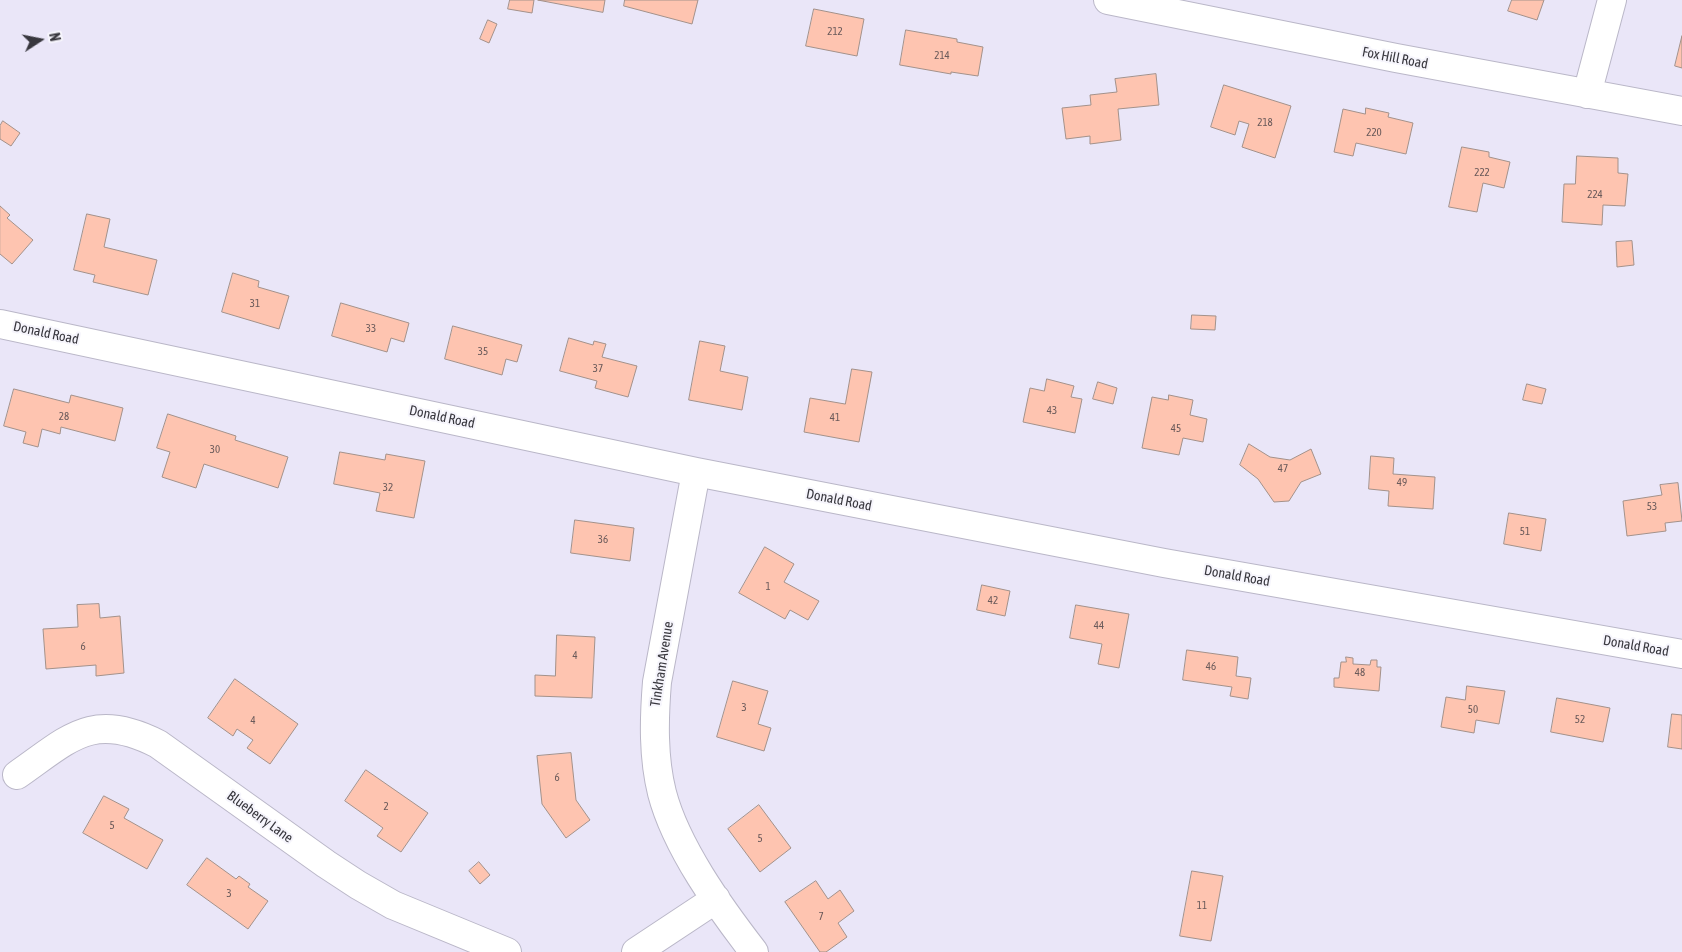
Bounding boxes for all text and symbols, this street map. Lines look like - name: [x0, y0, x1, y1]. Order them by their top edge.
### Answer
- north arrow: [15, 15, 65, 65]
- house number: 212: [827, 25, 843, 39]
- text: N: [46, 32, 63, 43]
- street label: Fox Hill Road: [1361, 43, 1429, 73]
- house number: 214: [934, 49, 950, 63]
- house number: 218: [1257, 116, 1273, 130]
- house number: 220: [1366, 126, 1382, 140]
- house number: 222: [1474, 166, 1490, 180]
- house number: 224: [1587, 188, 1603, 202]
- house number: 31: [250, 297, 260, 311]
- street label: Donald Road: [12, 318, 80, 348]
- house number: 33: [366, 322, 376, 336]
- house number: 35: [478, 345, 488, 359]
- house number: 37: [593, 362, 603, 376]
- street label: Donald Road: [408, 402, 476, 432]
- house number: 43: [1047, 404, 1057, 418]
- house number: 28: [59, 410, 69, 424]
- house number: 41: [830, 411, 840, 425]
- house number: 45: [1171, 422, 1181, 436]
- house number: 30: [210, 443, 220, 457]
- house number: 47: [1278, 462, 1288, 476]
- house number: 49: [1397, 476, 1407, 490]
- house number: 32: [383, 481, 393, 495]
- street label: Donald Road: [805, 485, 873, 515]
- house number: 53: [1647, 500, 1657, 514]
- house number: 51: [1520, 525, 1530, 539]
- house number: 36: [598, 533, 608, 547]
- street label: Donald Road: [1203, 562, 1271, 590]
- house number: 1: [765, 580, 771, 594]
- house number: 42: [988, 594, 998, 608]
- house number: 44: [1094, 619, 1104, 633]
- street label: Tinkham Avenue: [647, 620, 677, 708]
- street label: Donald Road: [1602, 632, 1670, 660]
- house number: 6: [80, 640, 86, 654]
- house number: 4: [572, 649, 578, 663]
- house number: 46: [1206, 660, 1216, 674]
- house number: 48: [1355, 666, 1365, 680]
- house number: 3: [741, 701, 747, 715]
- house number: 50: [1468, 703, 1478, 717]
- house number: 52: [1575, 713, 1585, 727]
- house number: 4: [250, 714, 256, 728]
- house number: 6: [554, 771, 560, 785]
- street label: Blueberry Lane: [224, 787, 296, 847]
- house number: 2: [383, 800, 389, 814]
- house number: 5: [109, 819, 115, 833]
- house number: 5: [757, 832, 763, 846]
- house number: 3: [226, 887, 232, 901]
- house number: 11: [1197, 899, 1207, 913]
- house number: 7: [818, 910, 824, 924]

